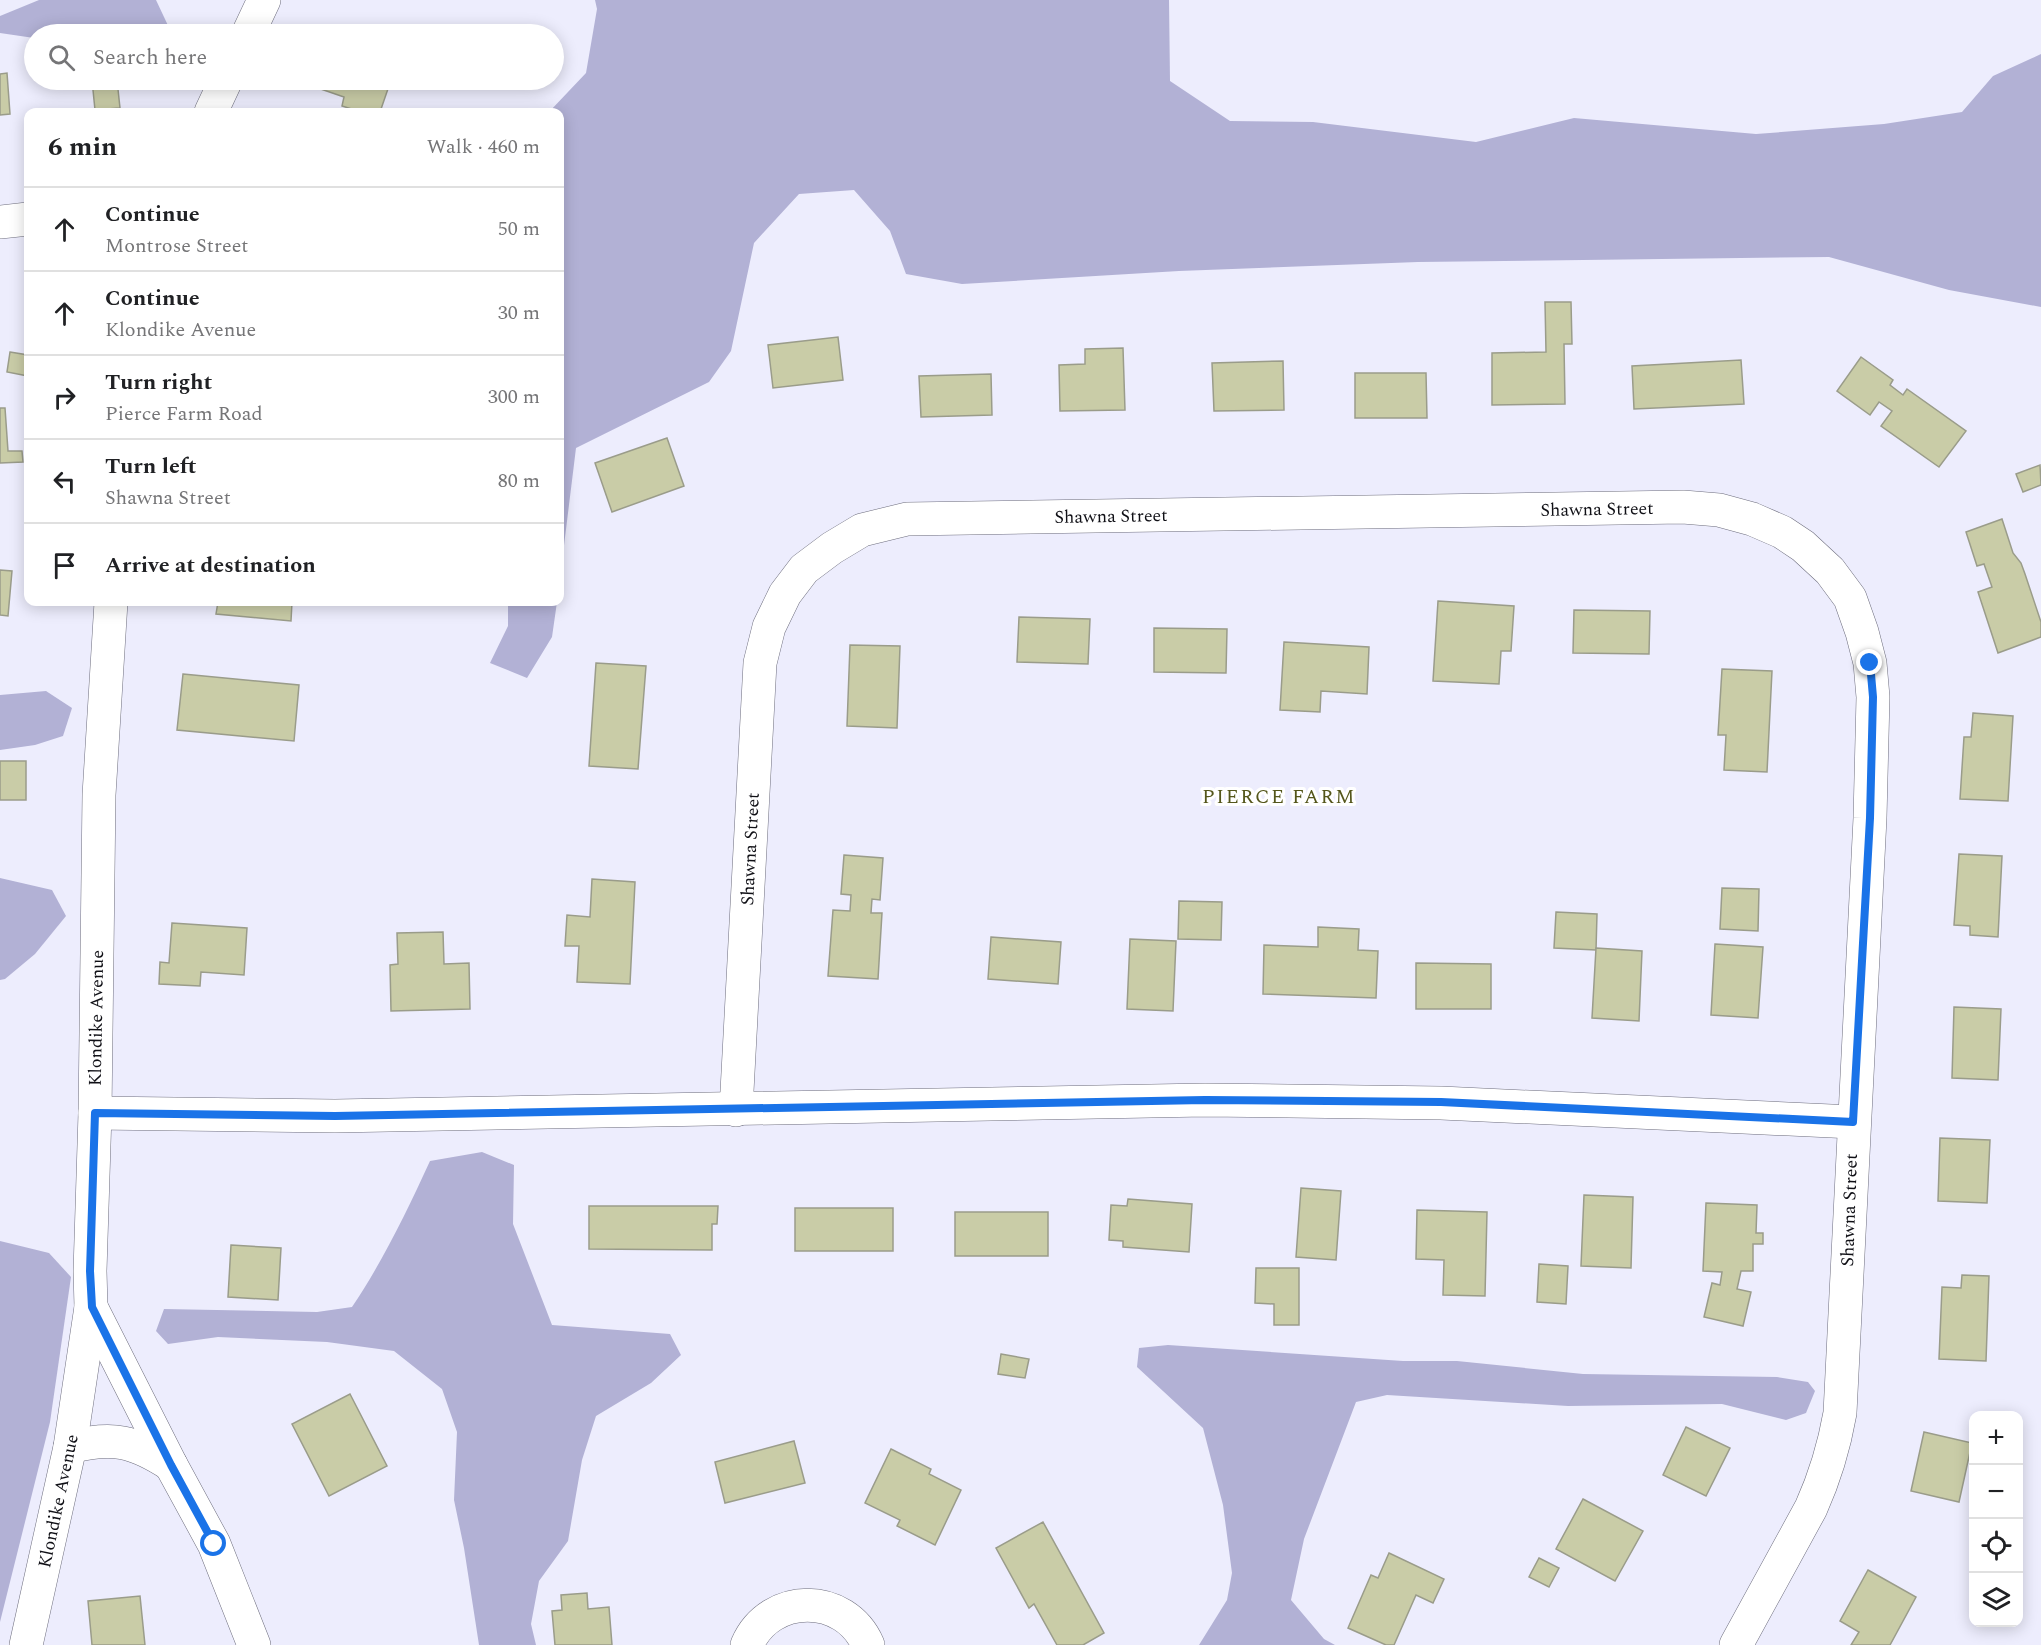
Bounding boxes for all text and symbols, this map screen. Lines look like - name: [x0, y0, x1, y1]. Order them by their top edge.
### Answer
- search box: [24, 24, 564, 90]
- icon: search: [45, 41, 78, 74]
- text: Search here: [93, 41, 207, 74]
- text: 6 min: [48, 127, 117, 167]
- text: Walk · 460 m: [427, 132, 540, 162]
- text: Continue: [105, 198, 200, 231]
- icon: ahead: [48, 213, 81, 246]
- text: 50 m: [498, 214, 540, 244]
- text: Montrose Street: [105, 231, 248, 261]
- text: Continue: [105, 282, 200, 315]
- icon: ahead: [48, 297, 81, 330]
- text: 30 m: [498, 298, 540, 328]
- text: Klondike Avenue: [105, 315, 256, 345]
- text: Turn right: [105, 366, 212, 399]
- icon: right: [48, 381, 81, 414]
- text: 300 m: [488, 382, 540, 412]
- text: Pierce Farm Road: [105, 399, 263, 429]
- text: Turn left: [105, 450, 197, 483]
- icon: left: [48, 465, 81, 498]
- text: 80 m: [498, 466, 540, 496]
- text: Shawna Street: [105, 483, 231, 513]
- street label: Shawna Street: [1540, 495, 1654, 524]
- street label: Shawna Street: [1054, 502, 1168, 531]
- icon: arrive: [48, 549, 81, 582]
- text: Arrive at destination: [105, 549, 316, 582]
- route end: [1856, 649, 1882, 675]
- district label: PIERCE FARM: [1202, 782, 1356, 812]
- street label: Shawna Street: [734, 792, 767, 906]
- street label: Klondike Avenue: [82, 950, 111, 1086]
- street label: Shawna Street: [1834, 1153, 1865, 1267]
- map controls: [1969, 1411, 2023, 1627]
- button: +: [1969, 1411, 2023, 1465]
- street label: Klondike Avenue: [31, 1432, 86, 1570]
- button: −: [1969, 1465, 2023, 1519]
- button: locate: [1969, 1519, 2023, 1573]
- route start: [200, 1530, 226, 1556]
- button: layers: [1969, 1573, 2023, 1627]

